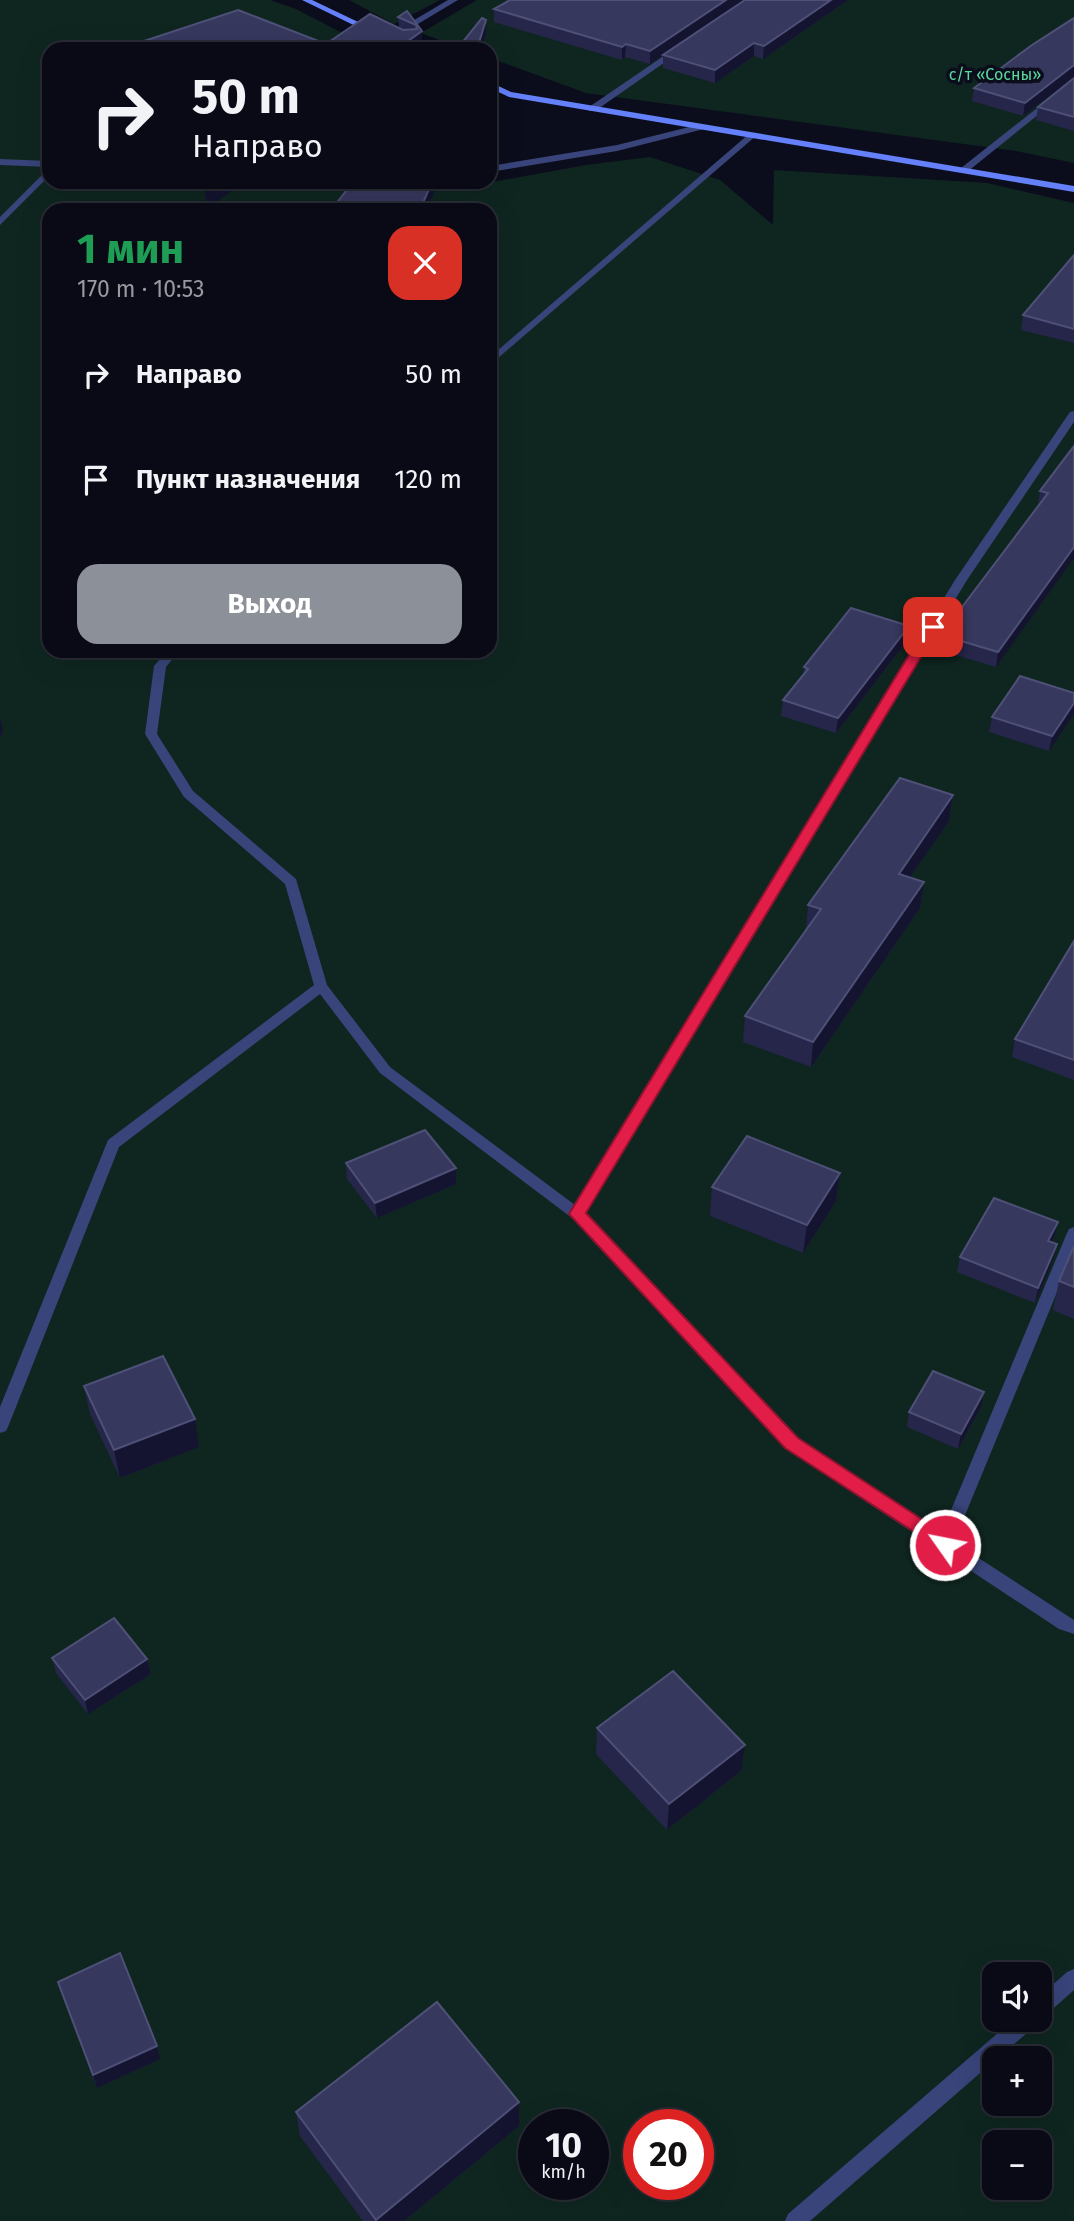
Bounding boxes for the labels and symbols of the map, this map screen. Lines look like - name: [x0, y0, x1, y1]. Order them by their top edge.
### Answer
- park label: с/т «Сосны»: [949, 65, 1041, 84]
- pin: [903, 597, 963, 657]
- position arrow: [908, 1508, 982, 1582]
- speed limit sign: 20: [623, 2109, 714, 2200]

